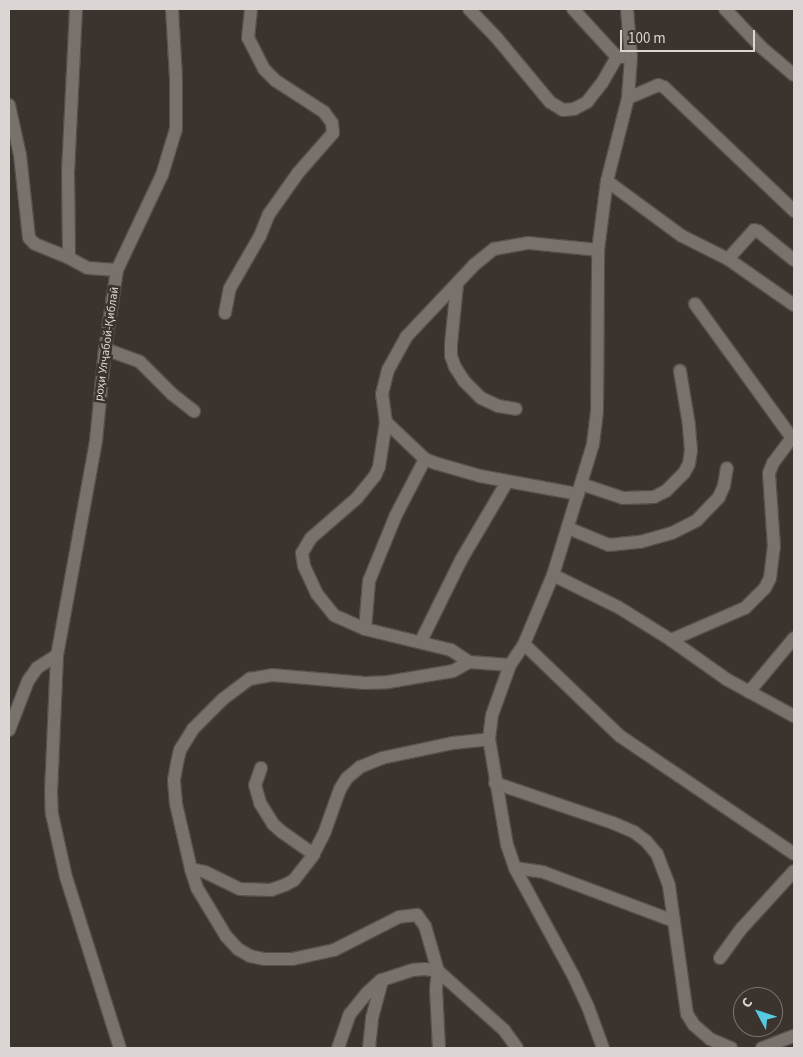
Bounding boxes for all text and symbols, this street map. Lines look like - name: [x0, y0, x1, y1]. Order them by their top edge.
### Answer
- scale bar: [623, 20, 758, 52]
- text: 100 m: [628, 28, 666, 49]
- street label: роҳи Улҷабой-Қиблаӣ: [92, 286, 122, 402]
- north arrow: [733, 987, 783, 1037]
- text: С: [737, 993, 758, 1013]

